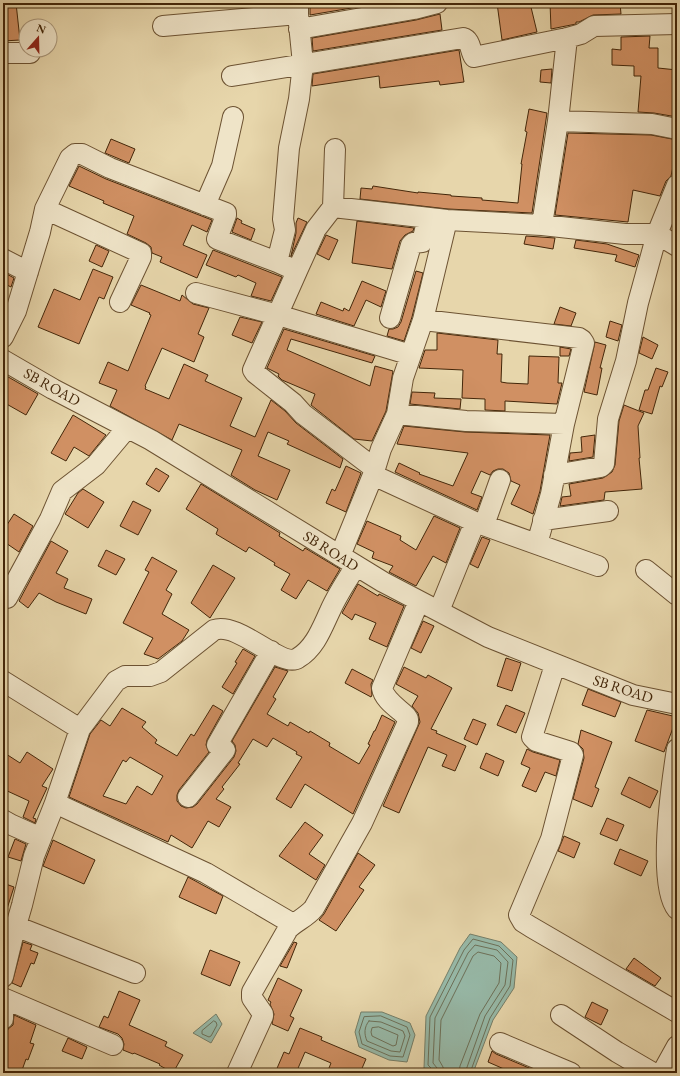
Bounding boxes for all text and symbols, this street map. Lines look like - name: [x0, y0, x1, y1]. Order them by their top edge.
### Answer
- north arrow: [18, 18, 58, 58]
- text: N: [35, 21, 48, 37]
- street label: SB ROAD: [20, 363, 84, 410]
- street label: SB ROAD: [300, 526, 363, 575]
- street label: SB ROAD: [591, 670, 656, 707]

